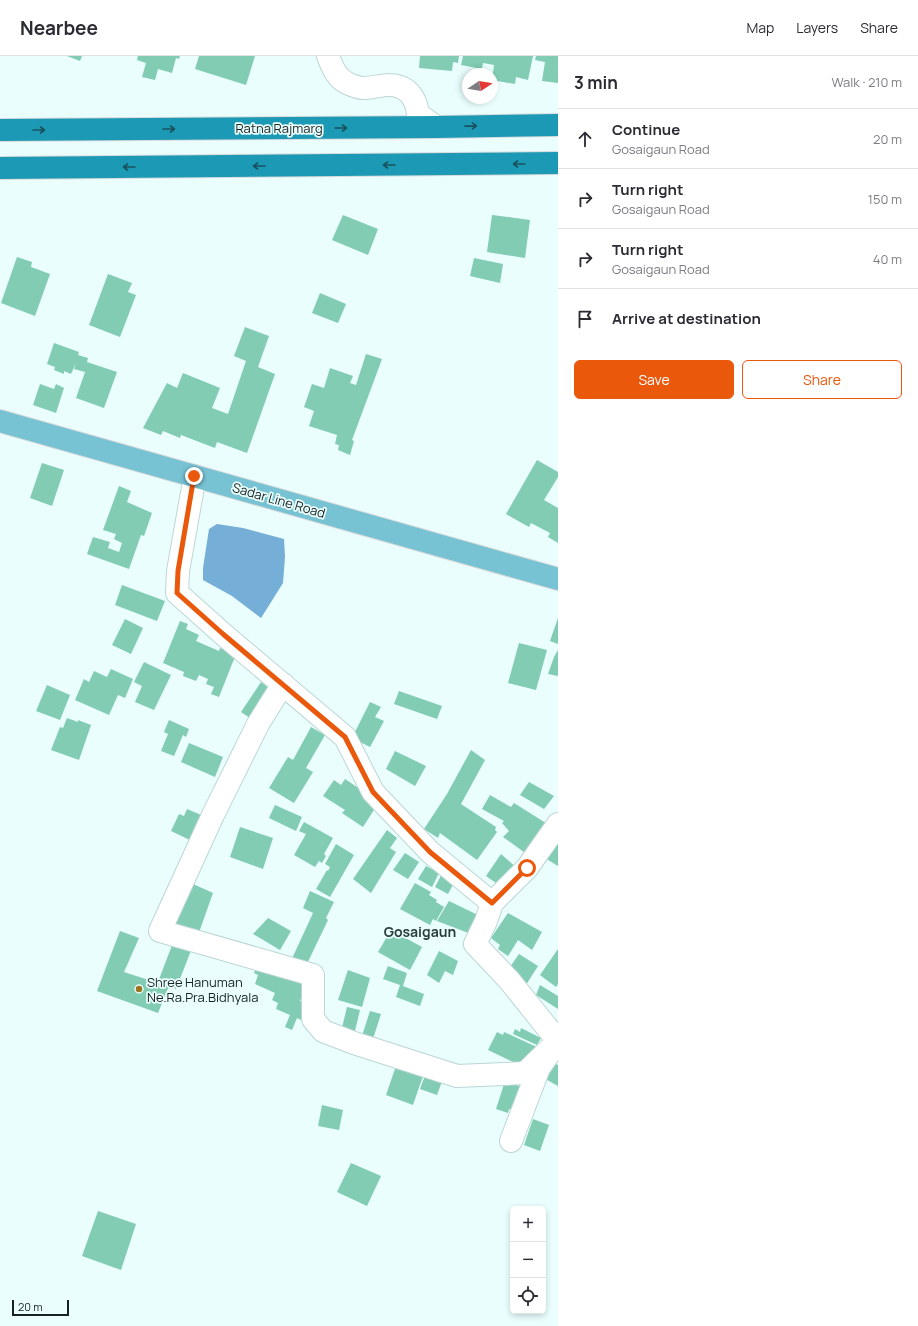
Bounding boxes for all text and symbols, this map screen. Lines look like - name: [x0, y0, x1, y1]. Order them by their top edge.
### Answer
- text: Nearbee: [20, 15, 98, 41]
- text: Map: [746, 18, 774, 37]
- text: Layers: [796, 18, 838, 37]
- text: Share: [860, 18, 898, 37]
- north arrow: [462, 68, 498, 104]
- text: 3 min: [574, 71, 618, 94]
- text: Walk · 210 m: [832, 73, 902, 91]
- street label: Ratna Rajmarg: [235, 119, 323, 137]
- text: Continue: [612, 119, 680, 140]
- one-way arrow: [464, 123, 477, 130]
- one-way arrow: [334, 124, 347, 131]
- one-way arrow: [162, 125, 175, 133]
- one-way arrow: [32, 126, 45, 134]
- icon: ahead: [574, 128, 596, 150]
- text: 20 m: [873, 130, 902, 148]
- text: Gosaigaun Road: [612, 140, 710, 158]
- one-way arrow: [513, 160, 526, 168]
- one-way arrow: [383, 161, 396, 169]
- one-way arrow: [253, 162, 266, 170]
- one-way arrow: [123, 163, 136, 171]
- text: Turn right: [612, 179, 683, 200]
- icon: right: [574, 188, 596, 210]
- text: 150 m: [868, 190, 902, 208]
- text: Gosaigaun Road: [612, 200, 710, 218]
- text: Turn right: [612, 239, 683, 260]
- icon: right: [574, 248, 596, 270]
- text: 40 m: [873, 250, 902, 268]
- text: Gosaigaun Road: [612, 260, 710, 278]
- icon: arrive: [574, 308, 596, 330]
- text: Arrive at destination: [612, 308, 761, 329]
- button: Save: [574, 360, 734, 399]
- button: Share: [742, 360, 902, 399]
- route end: [185, 467, 203, 485]
- street label: Sadar Line Road: [230, 478, 328, 522]
- route start: [518, 859, 536, 877]
- district label: Gosaigaun: [384, 922, 456, 941]
- place label: Shree Hanuman Ne.Ra.Pra.Bidhyala: [147, 973, 259, 1006]
- marker: Shree Hanuman Ne.Ra.Pra.Bidhyala: [134, 984, 144, 994]
- map controls: [510, 1206, 546, 1314]
- button: +: [510, 1206, 546, 1242]
- button: −: [510, 1242, 546, 1278]
- button: locate: [510, 1278, 546, 1314]
- scale bar: [12, 1298, 69, 1317]
- text: 20 m: [18, 1299, 43, 1314]

